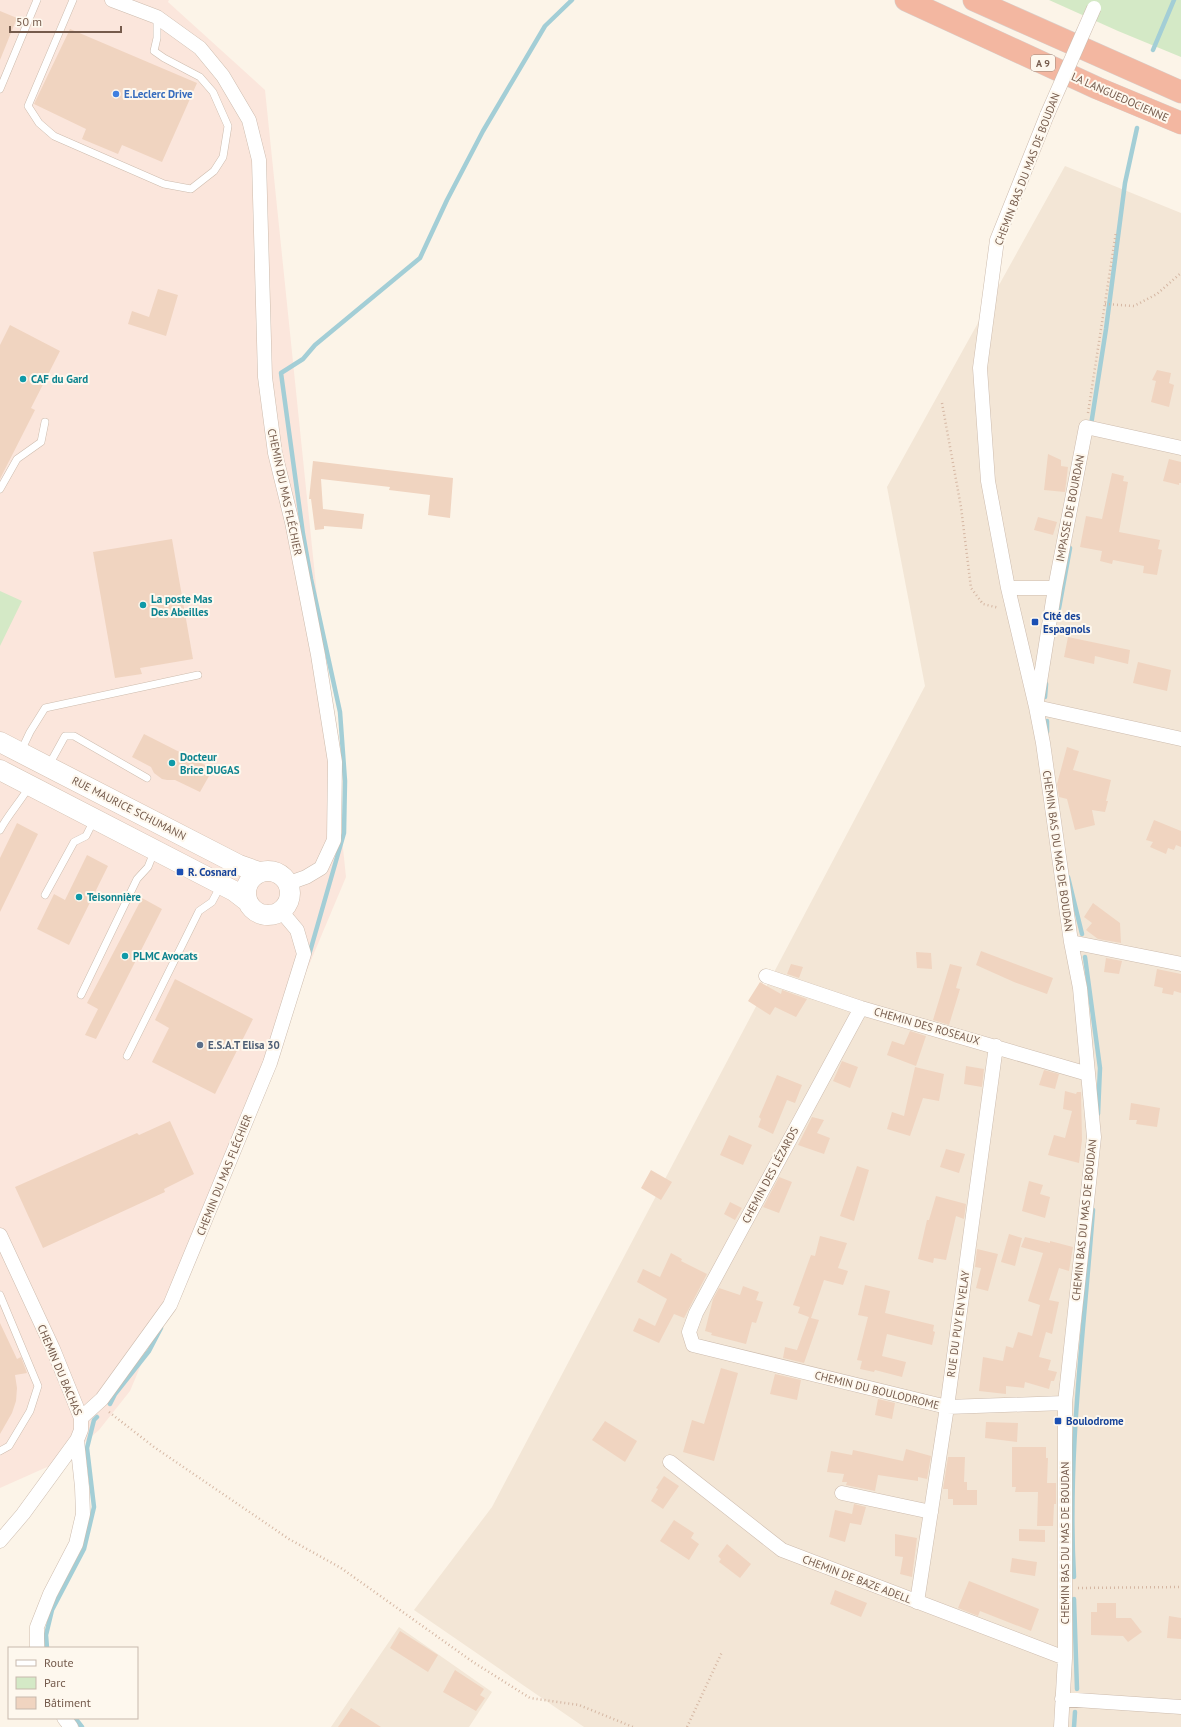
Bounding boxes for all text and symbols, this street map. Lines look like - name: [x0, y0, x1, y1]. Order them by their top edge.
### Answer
- scale bar: [10, 8, 121, 34]
- text: 50 m: [16, 14, 42, 29]
- road number: A 9: [1031, 55, 1055, 71]
- street label: LA LANGUEDOCIENNE: [1069, 69, 1171, 125]
- place label: E.Leclerc Drive: [124, 87, 193, 101]
- marker: E.Leclerc Drive: [111, 89, 121, 99]
- street label: CHEMIN BAS DU MAS DE BOUDAN: [991, 91, 1063, 247]
- place label: CAF du Gard: [31, 372, 88, 386]
- marker: CAF du Gard: [18, 374, 28, 384]
- street label: CHEMIN DU MAS FLÉCHIER: [265, 427, 305, 557]
- street label: IMPASSE DE BOURDAN: [1053, 453, 1087, 563]
- place label: La poste Mas Des Abeilles: [151, 592, 213, 619]
- marker: La poste Mas Des Abeilles: [138, 600, 148, 610]
- place label: Cité des Espagnols: [1043, 609, 1091, 636]
- marker: Cité des Espagnols: [1030, 617, 1040, 627]
- place label: Docteur Brice DUGAS: [180, 750, 240, 777]
- marker: Docteur Brice DUGAS: [167, 758, 177, 768]
- street label: CHEMIN BAS DU MAS DE BOUDAN: [1040, 770, 1076, 932]
- street label: RUE MAURICE SCHUMANN: [70, 773, 188, 843]
- place label: R. Cosnard: [188, 865, 237, 879]
- marker: R. Cosnard: [175, 867, 185, 877]
- place label: Teisonnière: [87, 890, 141, 904]
- marker: Teisonnière: [74, 892, 84, 902]
- place label: PLMC Avocats: [133, 949, 198, 963]
- marker: PLMC Avocats: [120, 951, 130, 961]
- street label: CHEMIN DES ROSEAUX: [872, 1004, 982, 1048]
- place label: E.S.A.T Elisa 30: [208, 1038, 280, 1052]
- marker: E.S.A.T Elisa 30: [195, 1040, 205, 1050]
- street label: CHEMIN DU MAS FLÉCHIER: [193, 1112, 255, 1238]
- street label: CHEMIN DES LÉZARDS: [739, 1124, 801, 1226]
- street label: CHEMIN BAS DU MAS DE BOUDAN: [1069, 1138, 1099, 1302]
- street label: RUE DU PUY EN VELAY: [944, 1269, 973, 1378]
- street label: CHEMIN DU BACHAS: [34, 1322, 86, 1418]
- street label: CHEMIN DU BOULODROME: [813, 1368, 941, 1412]
- place label: Boulodrome: [1066, 1414, 1124, 1428]
- marker: Boulodrome: [1053, 1416, 1063, 1426]
- street label: CHEMIN BAS DU MAS DE BOUDAN: [1058, 1462, 1072, 1624]
- street label: CHEMIN DE BAZE ADELL: [800, 1552, 914, 1606]
- legend: [8, 1647, 138, 1719]
- text: Route: [44, 1655, 74, 1670]
- text: Parc: [44, 1675, 66, 1690]
- text: Bâtiment: [44, 1695, 91, 1710]

